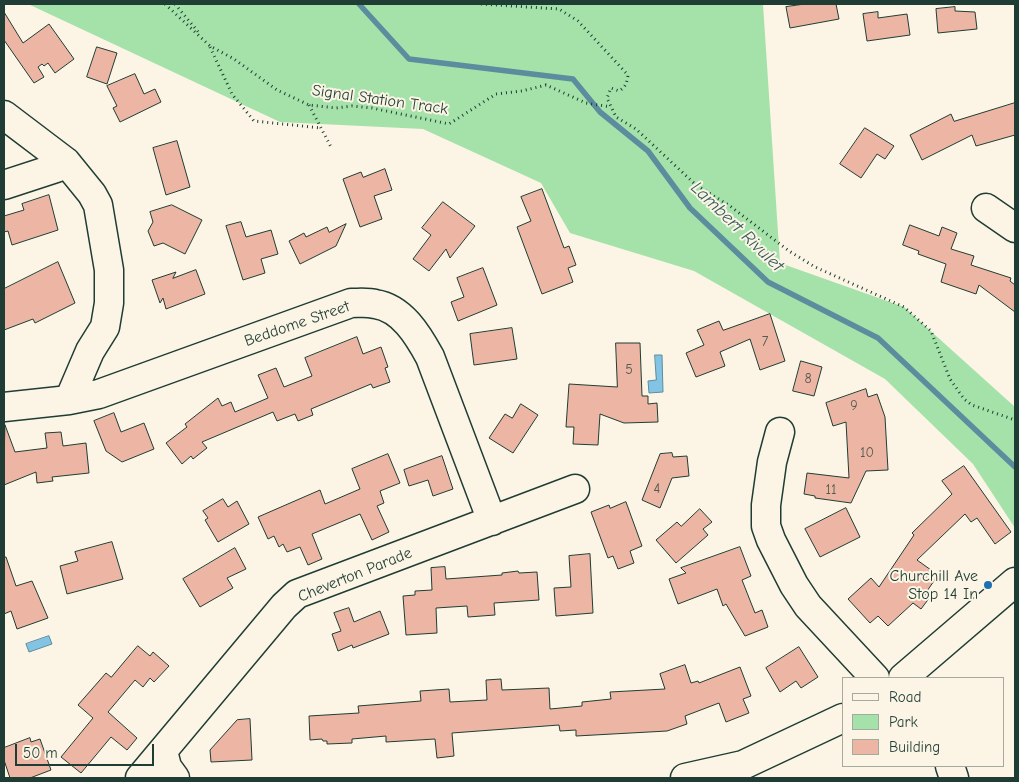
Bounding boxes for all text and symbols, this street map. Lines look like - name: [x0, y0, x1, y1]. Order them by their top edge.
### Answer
- street label: Signal Station Track: [311, 81, 449, 119]
- water label: Lambert Rivulet: [686, 177, 788, 277]
- street label: Beddome Street: [242, 297, 352, 351]
- house number: 7: [762, 334, 768, 350]
- house number: 5: [625, 362, 633, 378]
- house number: 8: [804, 371, 812, 387]
- house number: 9: [850, 398, 858, 414]
- house number: 10: [860, 445, 874, 461]
- house number: 4: [654, 481, 660, 497]
- house number: 11: [825, 482, 837, 498]
- street label: Cheverton Parade: [295, 543, 415, 607]
- place label: Churchill Ave Stop 14 In: [890, 566, 978, 604]
- marker: Churchill Ave Stop 14 In: [982, 579, 994, 591]
- legend: [842, 677, 1004, 767]
- text: Road: [889, 688, 921, 706]
- text: Park: [889, 713, 918, 731]
- scale bar: [18, 734, 156, 766]
- text: Building: [889, 738, 940, 756]
- text: 50 m: [23, 744, 58, 762]

